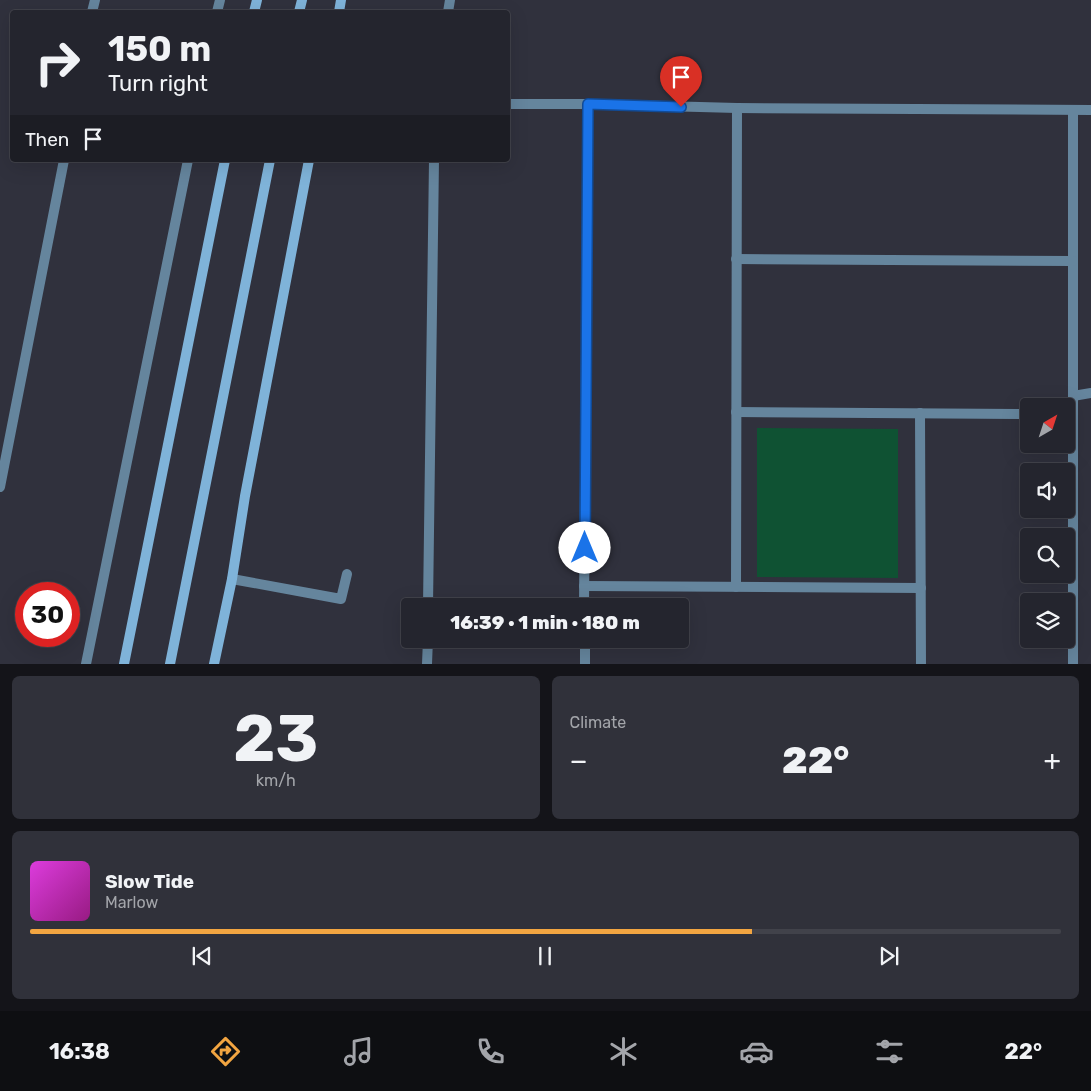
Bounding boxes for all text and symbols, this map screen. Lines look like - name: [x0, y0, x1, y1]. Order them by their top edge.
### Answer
- text: 150 m: [108, 28, 211, 70]
- icon: right: [25, 30, 90, 95]
- pin: [660, 56, 702, 107]
- icon: arrive: [667, 63, 695, 91]
- text: Turn right: [108, 70, 208, 97]
- icon: arrive: [79, 125, 107, 153]
- text: Then: [25, 128, 69, 151]
- north arrow: [1020, 398, 1075, 452]
- map controls: [1020, 398, 1075, 648]
- button: sound: [1020, 463, 1075, 518]
- position arrow: [558, 521, 610, 573]
- button: search: [1020, 528, 1075, 583]
- speed limit sign: 30: [15, 582, 80, 647]
- button: layers: [1020, 593, 1075, 648]
- text: 16:39 · 1 min · 180 m: [450, 611, 640, 634]
- text: 23: [233, 700, 318, 777]
- text: Climate: [570, 713, 626, 732]
- text: 22°: [782, 737, 849, 783]
- text: −: [570, 744, 588, 777]
- text: +: [1044, 744, 1061, 777]
- text: km/h: [256, 771, 296, 790]
- text: Slow Tide: [105, 870, 194, 893]
- text: Marlow: [105, 893, 158, 912]
- icon: previous: [188, 942, 216, 970]
- icon: pause: [531, 942, 559, 970]
- icon: next: [875, 942, 903, 970]
- icon: directions: [208, 1034, 243, 1069]
- icon: music: [341, 1034, 376, 1069]
- icon: phone: [473, 1034, 508, 1069]
- icon: climate: [606, 1034, 641, 1069]
- icon: car: [739, 1034, 774, 1069]
- icon: filters: [872, 1034, 907, 1069]
- text: 16:38: [49, 1038, 110, 1065]
- text: 22°: [1004, 1038, 1042, 1065]

